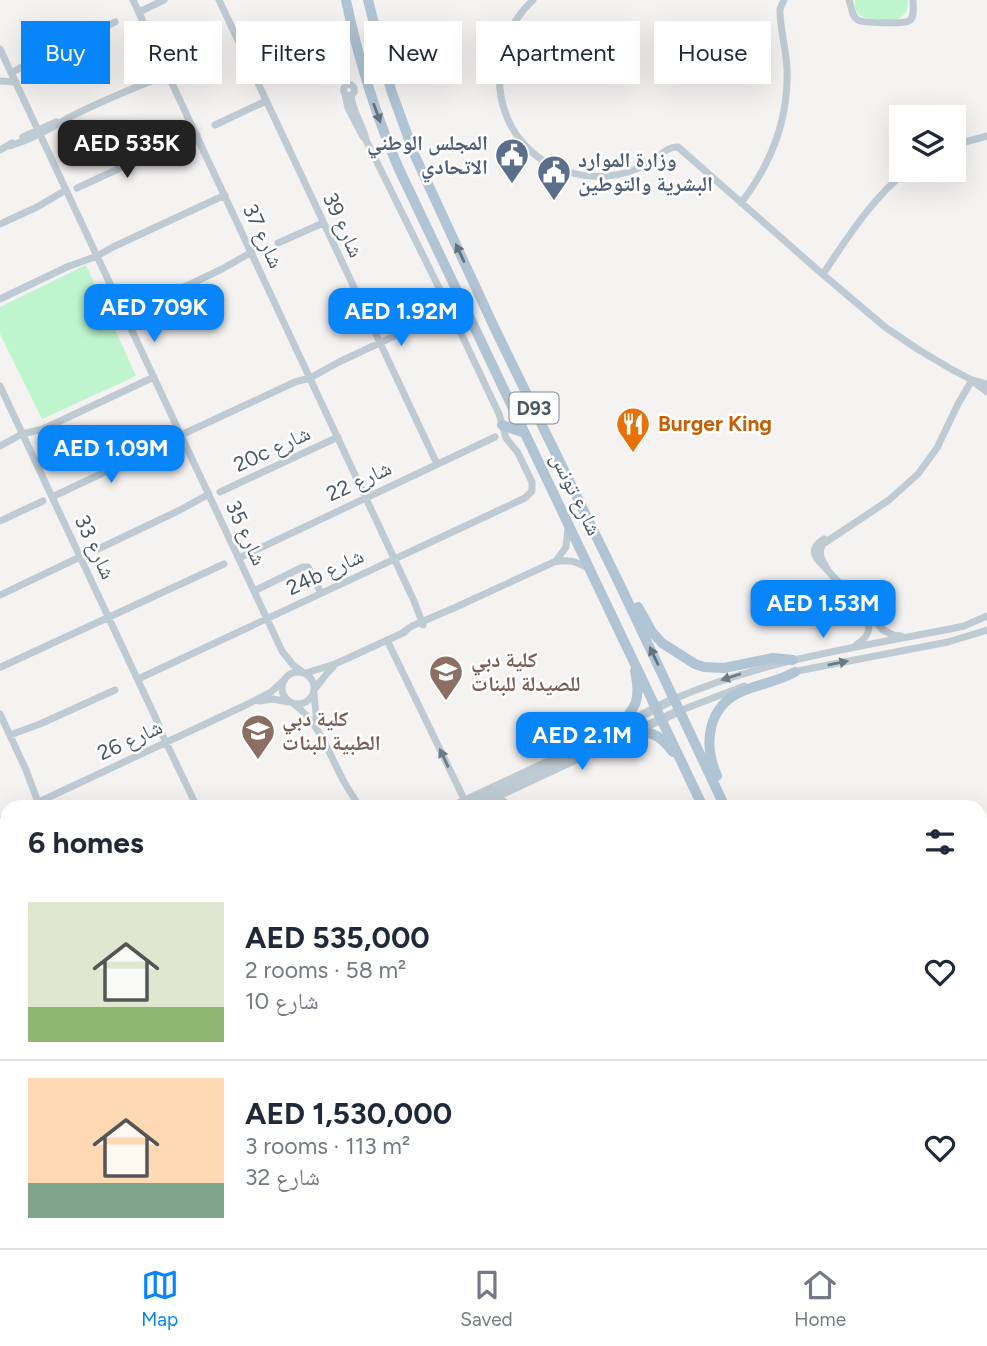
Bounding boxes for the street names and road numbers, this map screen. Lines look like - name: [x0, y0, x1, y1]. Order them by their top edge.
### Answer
- street label: شارع 39: [317, 189, 369, 261]
- street label: شارع 37: [237, 200, 289, 272]
- road number: D93: [510, 392, 558, 424]
- street label: 20c شارع: [229, 420, 315, 478]
- street label: شارع تونس: [545, 448, 607, 540]
- street label: شارع 22: [322, 455, 396, 507]
- street label: شارع 35: [220, 496, 272, 570]
- street label: شارع 33: [69, 511, 121, 583]
- street label: 24b شارع: [282, 543, 368, 601]
- street label: شارع 26: [93, 714, 167, 766]

